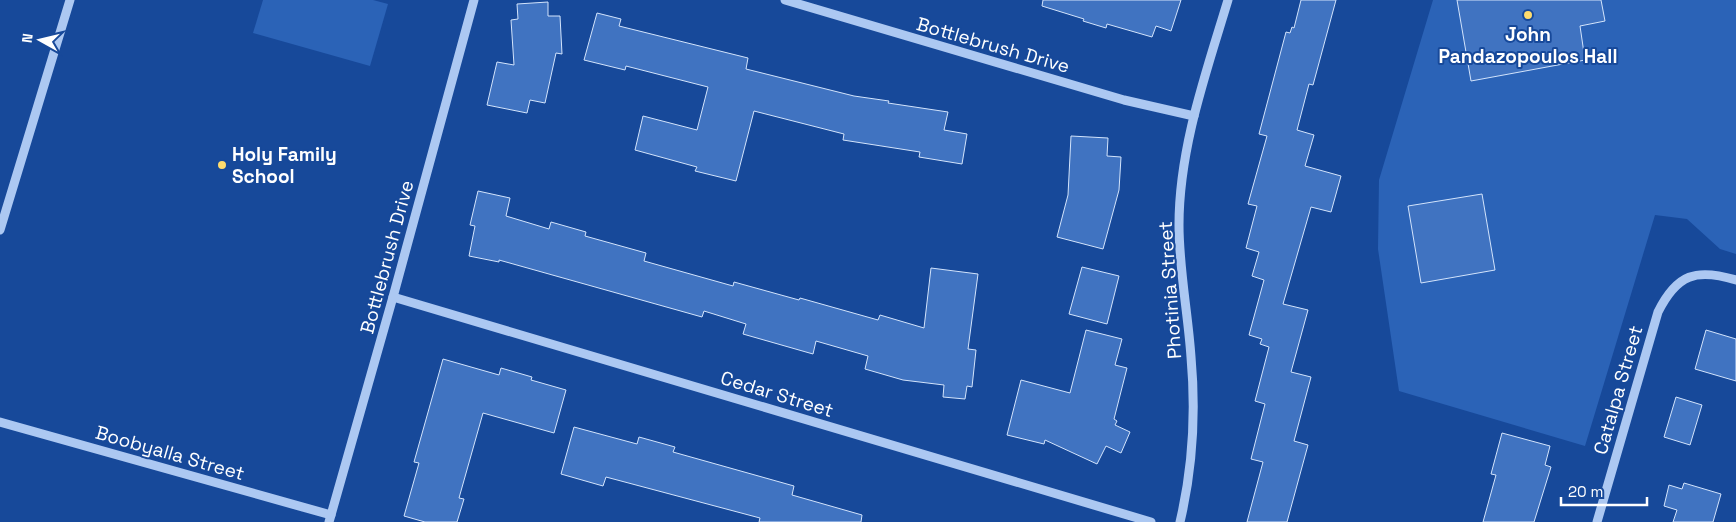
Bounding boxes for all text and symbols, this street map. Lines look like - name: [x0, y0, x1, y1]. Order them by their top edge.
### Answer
- marker: John Pandazopoulos Hall: [1522, 9, 1534, 21]
- street label: Bottlebrush Drive: [914, 11, 1072, 79]
- north arrow: [15, 15, 65, 65]
- place label: John Pandazopoulos Hall: [1439, 22, 1617, 69]
- text: N: [18, 32, 37, 44]
- place label: Holy Family School: [232, 142, 337, 189]
- marker: Holy Family School: [216, 159, 228, 171]
- street label: Bottlebrush Drive: [354, 177, 420, 337]
- street label: Photinia Street: [1153, 220, 1187, 360]
- street label: Catalpa Street: [1588, 323, 1648, 457]
- street label: Cedar Street: [718, 365, 836, 423]
- street label: Boobyalla Street: [93, 420, 247, 486]
- scale bar: [1561, 474, 1647, 506]
- text: 20 m: [1568, 482, 1603, 501]

